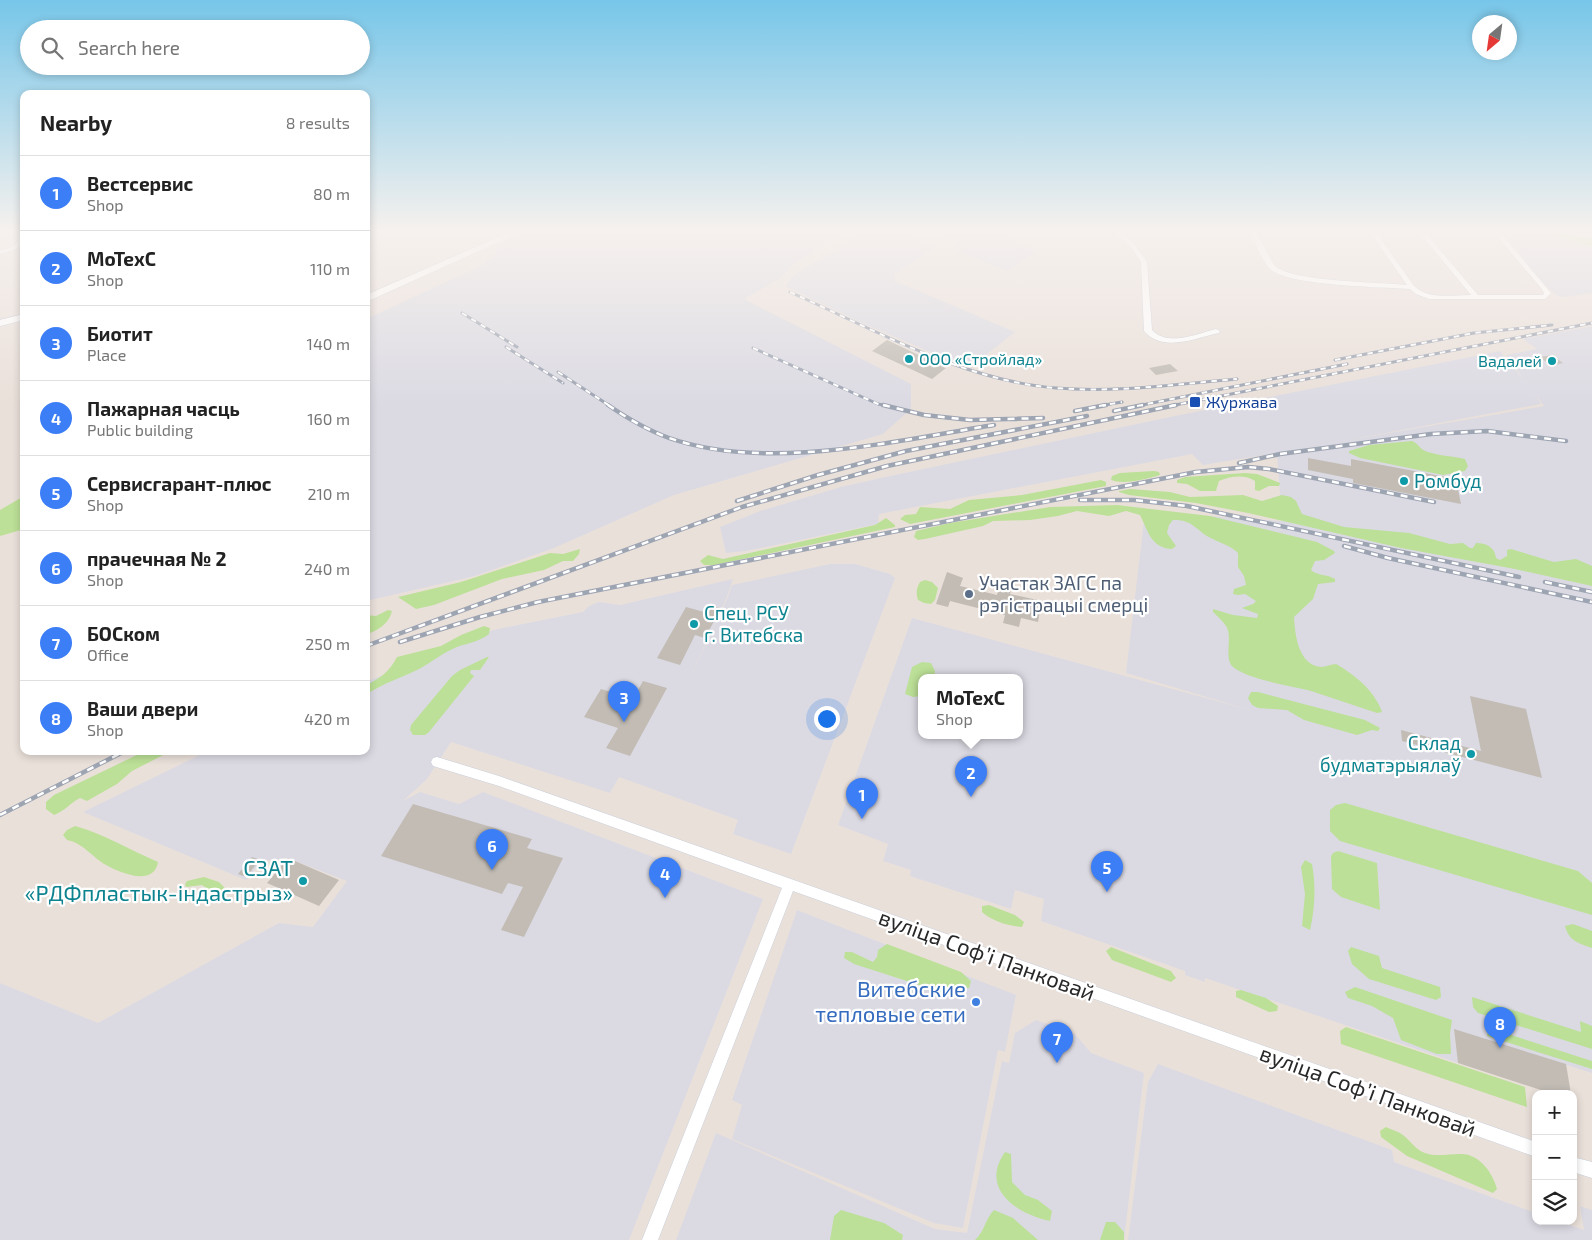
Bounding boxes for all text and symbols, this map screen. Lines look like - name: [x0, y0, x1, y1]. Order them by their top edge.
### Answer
- north arrow: [1472, 15, 1517, 60]
- search box: [20, 20, 370, 75]
- icon: search: [38, 34, 66, 62]
- text: Search here: [78, 36, 180, 59]
- text: Nearby: [40, 110, 112, 135]
- text: 8 results: [286, 113, 350, 132]
- text: Вестсервис: [87, 172, 193, 195]
- text: 1: [53, 184, 59, 203]
- text: 80 m: [313, 184, 350, 203]
- text: Shop: [87, 195, 124, 214]
- text: MoTexC: [87, 247, 156, 270]
- text: 2: [51, 259, 61, 278]
- text: 110 m: [310, 259, 350, 278]
- text: Shop: [87, 270, 124, 289]
- text: Биотит: [87, 322, 153, 345]
- text: 3: [51, 334, 61, 353]
- text: 140 m: [307, 334, 350, 353]
- text: Place: [87, 345, 126, 364]
- place label: ООО «Стройлад»: [919, 349, 1042, 368]
- place label: Вадалей: [1478, 351, 1542, 370]
- marker: ООО «Стройлад»: [903, 353, 915, 365]
- marker: Вадалей: [1546, 355, 1558, 367]
- place label: Журжава: [1206, 392, 1277, 412]
- marker: Журжава: [1188, 395, 1202, 409]
- text: Пажарная часць: [87, 397, 240, 420]
- text: 4: [51, 409, 61, 428]
- text: 160 m: [307, 409, 350, 428]
- text: Public building: [87, 420, 193, 439]
- place label: Ромбуд: [1414, 469, 1481, 493]
- text: Сервисгарант-плюс: [87, 472, 271, 495]
- marker: Ромбуд: [1398, 475, 1410, 487]
- text: 5: [52, 484, 60, 503]
- text: 210 m: [307, 484, 350, 503]
- text: Shop: [87, 495, 124, 514]
- text: прачечная № 2: [87, 547, 226, 570]
- text: 6: [51, 559, 61, 578]
- text: 240 m: [304, 559, 350, 578]
- text: Shop: [87, 570, 124, 589]
- place label: Участак ЗАГС па рэгістрацыі смерці: [979, 571, 1148, 616]
- marker: Участак ЗАГС па рэгістрацыі смерці: [963, 588, 975, 600]
- place label: Спец. РСУ г. Витебска: [704, 601, 803, 646]
- marker: Спец. РСУ г. Витебска: [688, 618, 700, 630]
- text: БОСком: [87, 622, 160, 645]
- text: 7: [52, 634, 60, 653]
- text: 250 m: [305, 634, 350, 653]
- text: Office: [87, 645, 129, 664]
- popup: [918, 674, 1023, 739]
- pin: 3: [608, 681, 640, 722]
- text: MoTexC: [936, 686, 1005, 709]
- text: Ваши двери: [87, 697, 198, 720]
- your location: [814, 706, 840, 732]
- text: 8: [51, 709, 61, 728]
- text: 420 m: [304, 709, 350, 728]
- text: Shop: [936, 709, 973, 728]
- text: Shop: [87, 720, 124, 739]
- place label: Склад будматэрыялаў: [1320, 731, 1461, 777]
- marker: Склад будматэрыялаў: [1465, 748, 1477, 760]
- pin: 2: [955, 756, 987, 797]
- pin: 1: [846, 778, 878, 819]
- pin: 6: [476, 829, 508, 870]
- pin: 5: [1091, 851, 1123, 892]
- place label: СЗАТ «РДФпластык-індастрыз»: [25, 854, 293, 905]
- pin: 4: [649, 857, 681, 898]
- marker: СЗАТ «РДФпластык-індастрыз»: [297, 875, 309, 887]
- street label: вуліца Софʼі Панковай: [875, 903, 1099, 1006]
- place label: Витебские тепловые сети: [815, 975, 966, 1026]
- marker: Витебские тепловые сети: [970, 996, 982, 1008]
- pin: 8: [1484, 1007, 1516, 1048]
- pin: 7: [1041, 1022, 1073, 1063]
- street label: вуліца Софʼі Панковай: [1256, 1039, 1480, 1142]
- map controls: [1532, 1090, 1577, 1225]
- button: +: [1532, 1090, 1577, 1135]
- button: −: [1532, 1135, 1577, 1180]
- button: layers: [1532, 1180, 1577, 1225]

